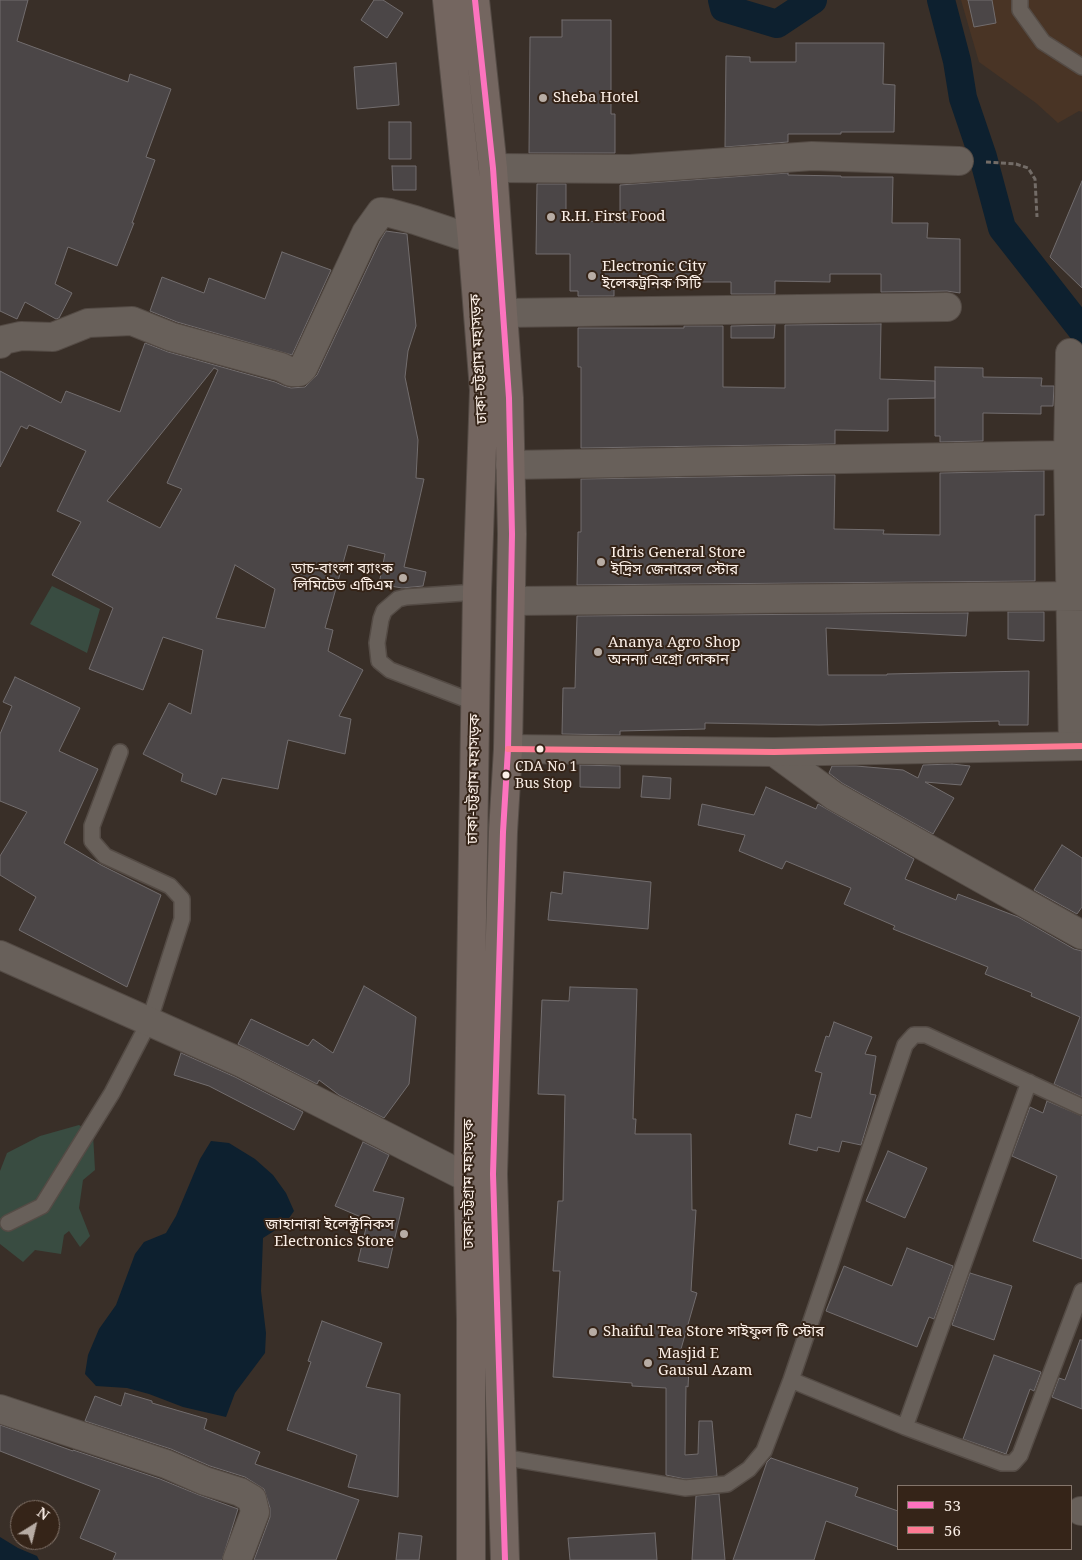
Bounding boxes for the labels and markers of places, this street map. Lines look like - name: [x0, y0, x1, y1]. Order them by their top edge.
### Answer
- place label: Sheba Hotel: [553, 89, 639, 107]
- marker: Sheba Hotel: [537, 92, 549, 104]
- place label: R.H. First Food: [561, 208, 666, 226]
- marker: R.H. First Food: [545, 211, 557, 223]
- place label: Electronic City ইলেকট্রনিক সিটি: [602, 258, 706, 293]
- marker: Electronic City ইলেকট্রনিক সিটি: [586, 270, 598, 282]
- place label: Idris General Store ইদ্রিস জেনারেল স্টোর: [611, 544, 746, 579]
- marker: Idris General Store ইদ্রিস জেনারেল স্টোর: [595, 556, 607, 568]
- place label: ডাচ-বাংলা ব্যাংক লিমিটেড এটিএম: [292, 560, 393, 595]
- marker: ডাচ-বাংলা ব্যাংক লিমিটেড এটিএম: [397, 572, 409, 584]
- place label: Ananya Agro Shop অনন্যা এগ্রো দোকান: [608, 634, 740, 669]
- marker: Ananya Agro Shop অনন্যা এগ্রো দোকান: [592, 646, 604, 658]
- unlabelled marker: [535, 744, 545, 754]
- place label: CDA No 1 Bus Stop: [515, 759, 577, 792]
- marker: CDA No 1 Bus Stop: [501, 770, 511, 780]
- place label: জাহানারা ইলেক্ট্রনিকস Electronics Store: [265, 1216, 394, 1251]
- marker: জাহানারা ইলেক্ট্রনিকস Electronics Store: [398, 1228, 410, 1240]
- place label: Shaiful Tea Store সাইফুল টি স্টোর: [603, 1323, 824, 1341]
- marker: Shaiful Tea Store সাইফুল টি স্টোর: [587, 1326, 599, 1338]
- place label: Masjid E Gausul Azam: [658, 1345, 752, 1380]
- marker: Masjid E Gausul Azam: [642, 1357, 654, 1369]

